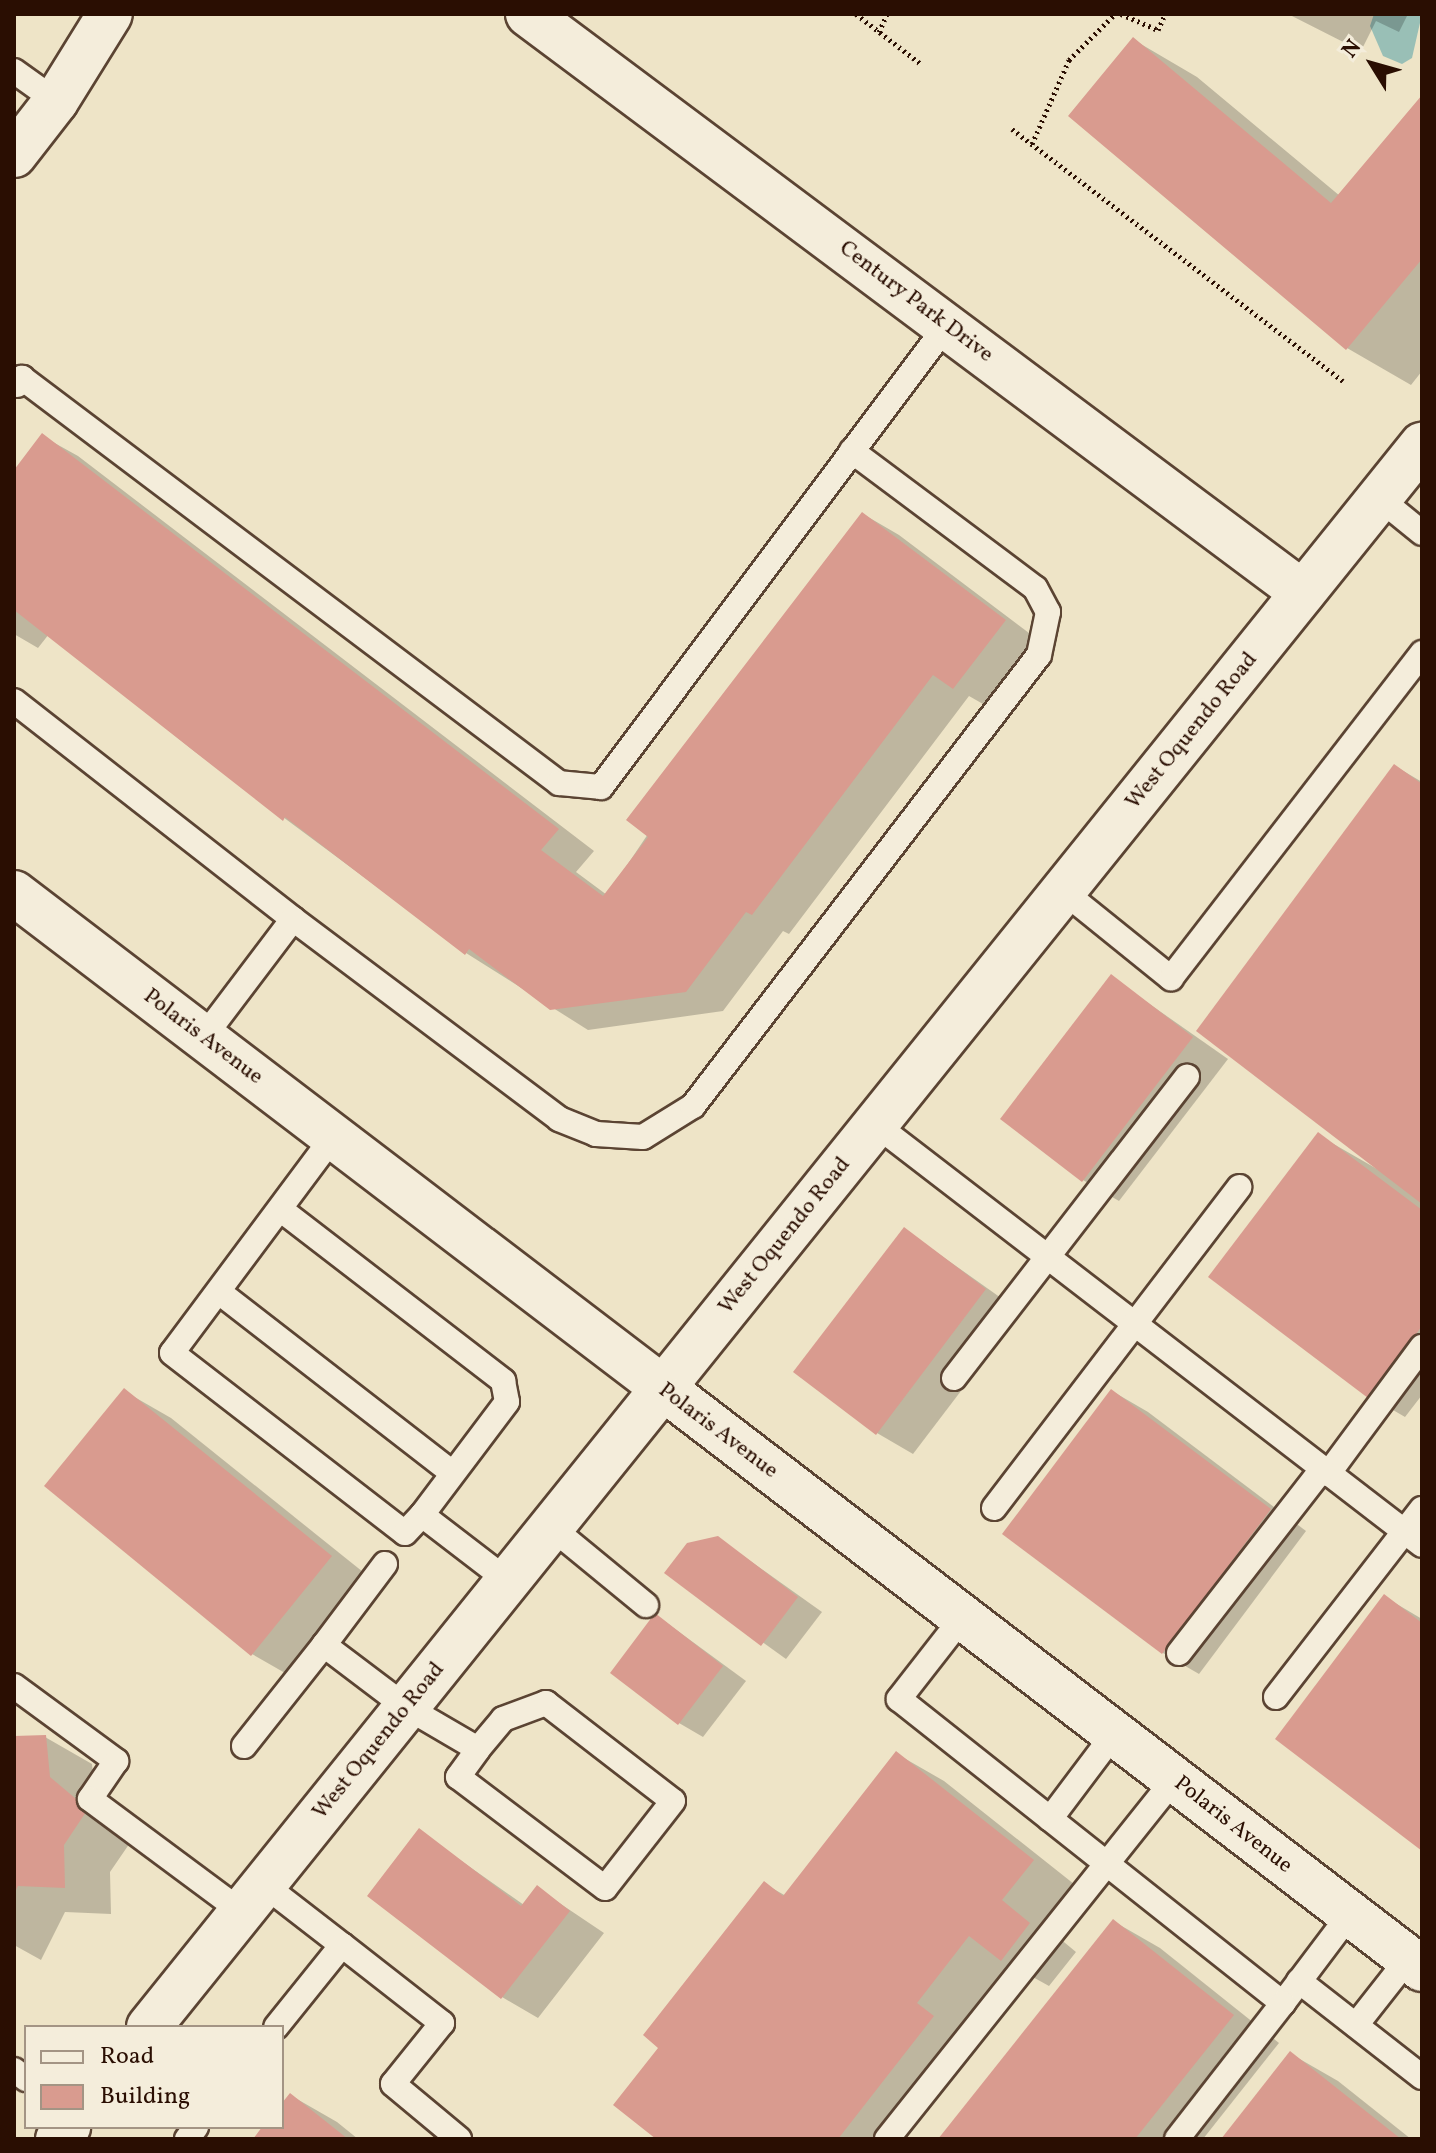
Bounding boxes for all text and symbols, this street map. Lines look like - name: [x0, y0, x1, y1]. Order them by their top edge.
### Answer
- north arrow: [1332, 24, 1412, 104]
- text: N: [1335, 34, 1370, 65]
- street label: Century Park Drive: [834, 235, 998, 369]
- street label: West Oquendo Road: [1121, 647, 1263, 815]
- street label: Polaris Avenue: [138, 983, 268, 1091]
- street label: West Oquendo Road: [714, 1152, 856, 1320]
- street label: Polaris Avenue: [653, 1377, 783, 1485]
- street label: West Oquendo Road: [308, 1657, 450, 1825]
- street label: Polaris Avenue: [1169, 1771, 1297, 1879]
- legend: [24, 2025, 284, 2129]
- text: Road: [100, 2040, 154, 2074]
- text: Building: [100, 2080, 190, 2114]

